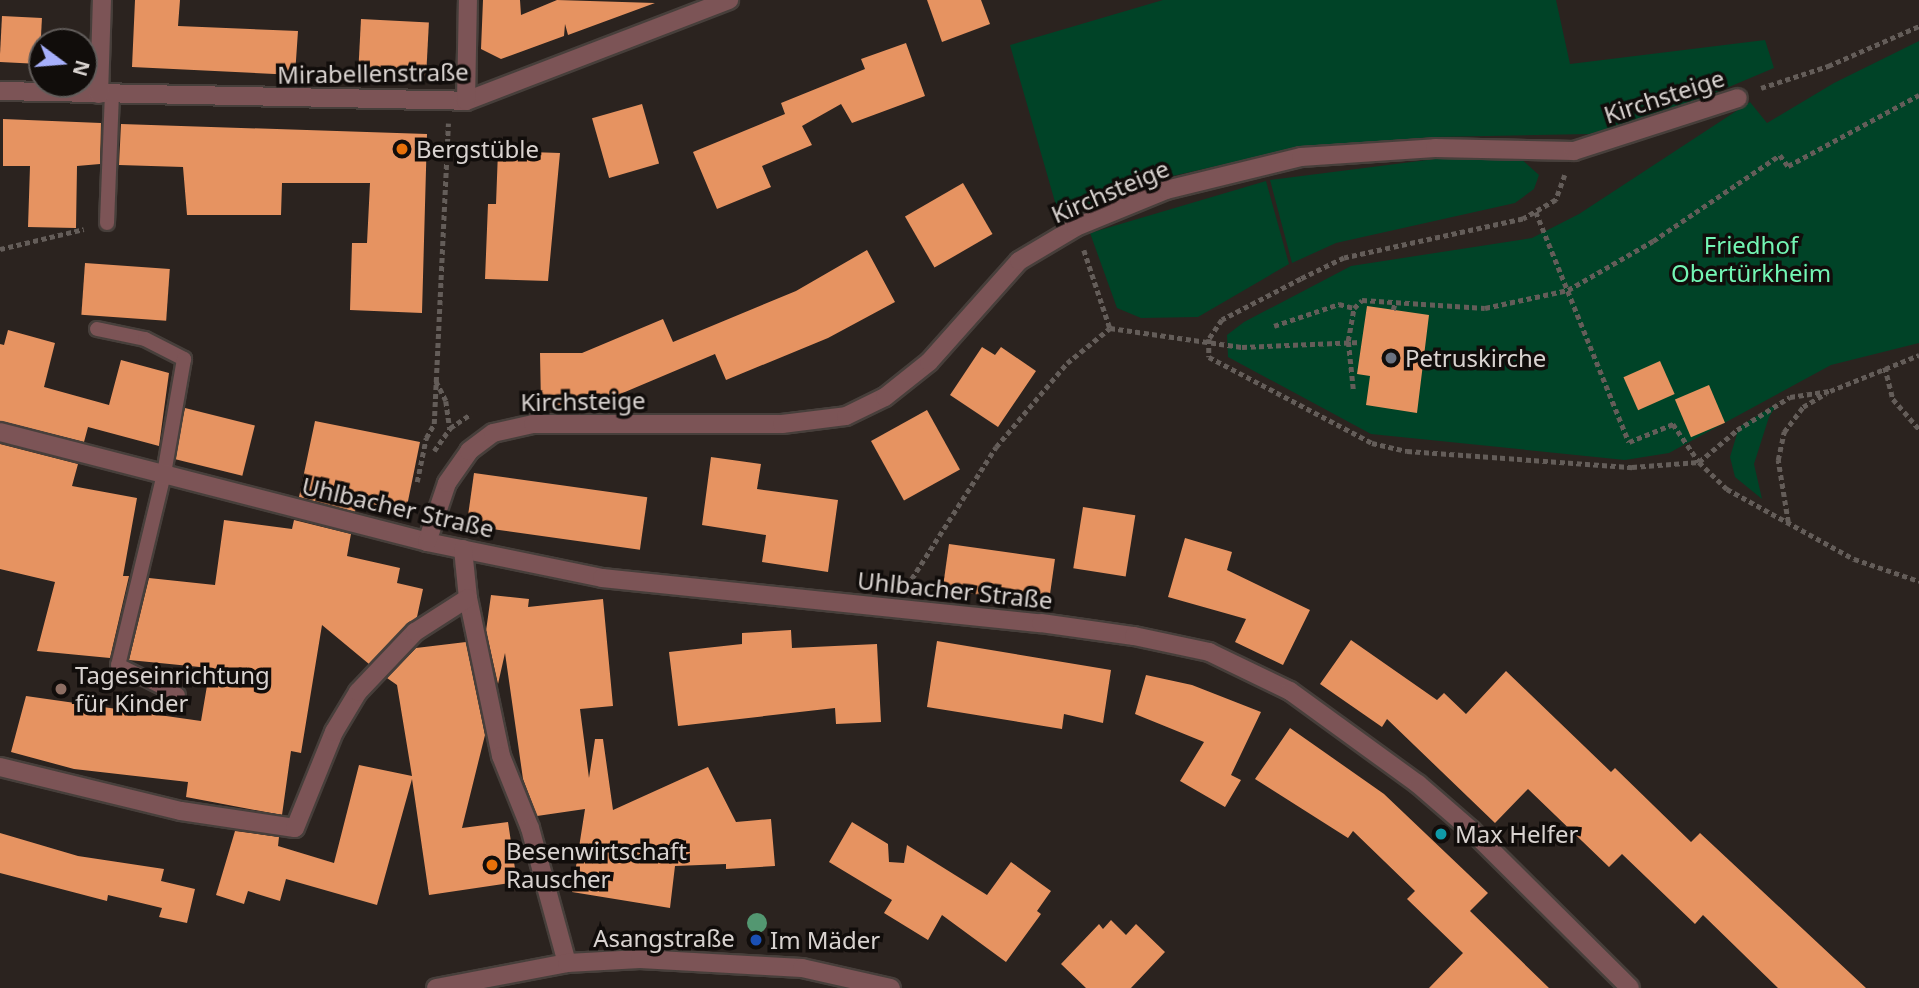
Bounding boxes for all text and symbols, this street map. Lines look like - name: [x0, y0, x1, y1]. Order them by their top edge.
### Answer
- north arrow: [28, 28, 98, 98]
- text: N: [67, 57, 96, 79]
- street label: Mirabellenstraße: [277, 57, 469, 89]
- street label: Kirchsteige: [1600, 63, 1728, 129]
- place label: Bergstüble: [416, 135, 539, 163]
- marker: Bergstüble: [394, 141, 410, 157]
- street label: Kirchsteige: [1047, 153, 1173, 229]
- park label: Friedhof Obertürkheim: [1671, 231, 1831, 287]
- place label: Petruskirche: [1405, 344, 1546, 372]
- marker: Petruskirche: [1383, 350, 1399, 366]
- street label: Kirchsteige: [520, 386, 646, 416]
- street label: Uhlbacher Straße: [299, 471, 497, 543]
- street label: Uhlbacher Straße: [856, 565, 1054, 615]
- place label: Tageseinrichtung für Kinder: [75, 661, 270, 717]
- marker: Tageseinrichtung für Kinder: [53, 681, 69, 697]
- place label: Max Helfer: [1455, 820, 1578, 848]
- marker: Max Helfer: [1433, 826, 1449, 842]
- place label: Besenwirtschaft Rauscher: [506, 837, 687, 893]
- marker: Besenwirtschaft Rauscher: [484, 857, 500, 873]
- street label: Asangstraße: [593, 924, 735, 952]
- place label: Im Mäder: [770, 926, 880, 954]
- marker: Im Mäder: [748, 932, 764, 948]

